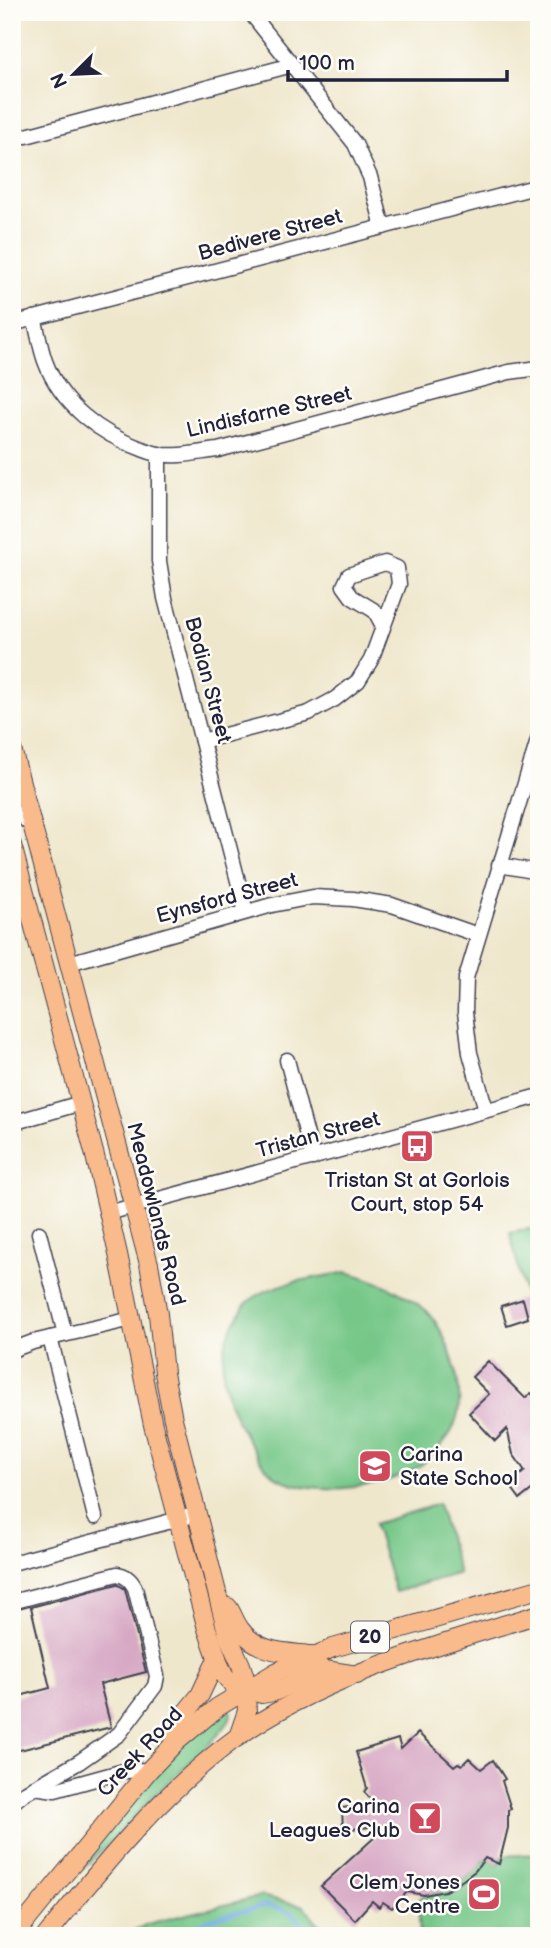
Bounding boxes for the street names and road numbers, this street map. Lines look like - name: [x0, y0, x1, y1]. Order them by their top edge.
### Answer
- street label: Bedivere Street: [195, 204, 345, 266]
- street label: Lindisfarne Street: [184, 381, 354, 443]
- street label: Bodian Street: [179, 614, 237, 747]
- street label: Eynsford Street: [154, 867, 301, 929]
- street label: Tristan Street: [253, 1106, 383, 1164]
- street label: Meadowlands Road: [121, 1120, 191, 1308]
- road number: 20: [351, 1622, 389, 1652]
- street label: Creek Road: [92, 1702, 188, 1802]

